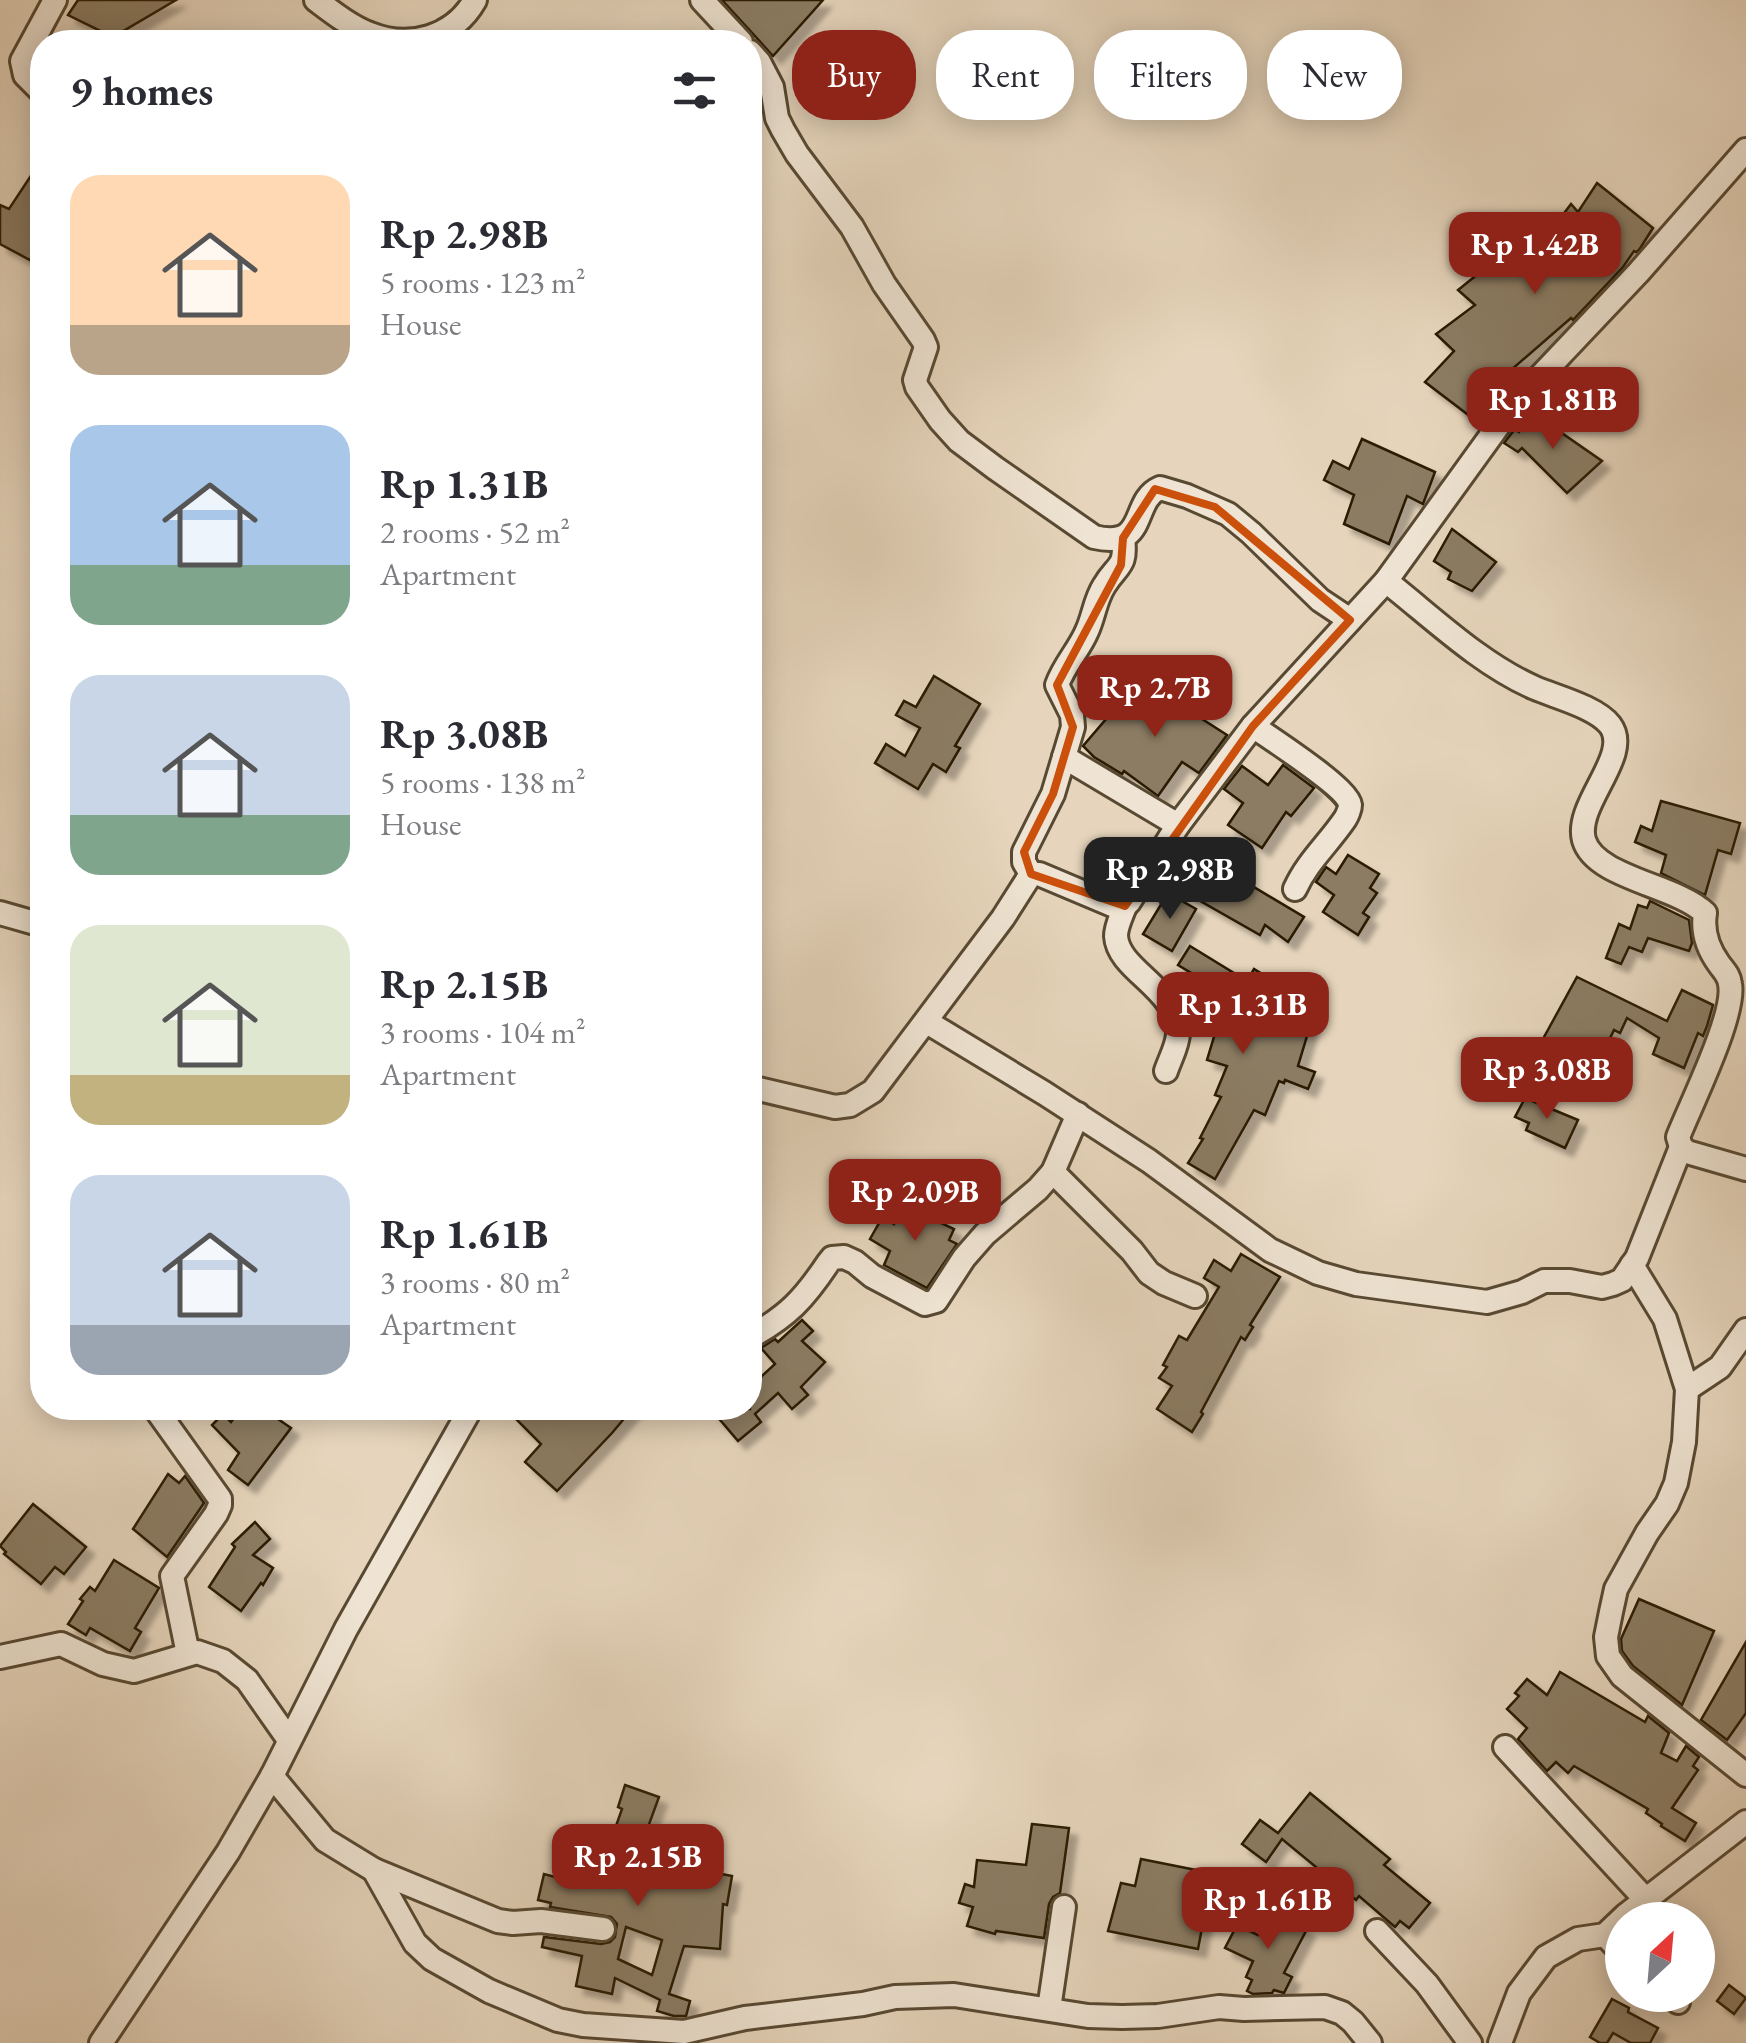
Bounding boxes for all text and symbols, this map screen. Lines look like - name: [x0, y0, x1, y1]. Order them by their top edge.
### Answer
- chip: Buy: [792, 30, 916, 120]
- chip: Rent: [936, 30, 1074, 120]
- chip: Filters: [1094, 30, 1247, 120]
- chip: New: [1267, 30, 1402, 120]
- text: 9 homes: [70, 63, 213, 118]
- icon: filters: [667, 63, 722, 118]
- text: Rp 2.98B: [380, 206, 548, 261]
- pin: Rp 1.42B: [1432, 212, 1638, 297]
- icon: home: [150, 215, 270, 335]
- text: Rp 1.42B: [1471, 223, 1599, 265]
- text: 5 rooms · 123 m²: [380, 261, 586, 303]
- text: House: [380, 303, 461, 345]
- pin: Rp 1.81B: [1450, 367, 1656, 452]
- text: Rp 1.81B: [1489, 378, 1617, 420]
- text: Rp 1.31B: [380, 456, 548, 511]
- icon: home: [150, 465, 270, 585]
- text: 2 rooms · 52 m²: [380, 511, 570, 553]
- text: Apartment: [380, 553, 516, 595]
- pin: Rp 2.7B: [1063, 655, 1247, 740]
- text: Rp 2.7B: [1099, 666, 1211, 708]
- text: Rp 3.08B: [380, 706, 548, 761]
- icon: home: [150, 715, 270, 835]
- text: 5 rooms · 138 m²: [380, 761, 586, 803]
- text: House: [380, 803, 461, 845]
- pin: Rp 2.98B: [1067, 837, 1273, 922]
- text: Rp 2.98B: [1106, 848, 1234, 890]
- text: Rp 2.15B: [380, 956, 548, 1011]
- icon: home: [150, 965, 270, 1085]
- pin: Rp 1.31B: [1140, 972, 1346, 1057]
- text: Rp 1.31B: [1179, 983, 1307, 1025]
- text: 3 rooms · 104 m²: [380, 1011, 586, 1053]
- pin: Rp 3.08B: [1444, 1037, 1650, 1122]
- text: Rp 3.08B: [1483, 1048, 1611, 1090]
- text: Apartment: [380, 1053, 516, 1095]
- pin: Rp 2.09B: [812, 1159, 1018, 1244]
- text: Rp 2.09B: [851, 1170, 979, 1212]
- text: Rp 1.61B: [380, 1206, 548, 1261]
- icon: home: [150, 1215, 270, 1335]
- text: 3 rooms · 80 m²: [380, 1261, 570, 1303]
- text: Apartment: [380, 1303, 516, 1345]
- pin: Rp 2.15B: [535, 1824, 741, 1909]
- text: Rp 2.15B: [574, 1835, 702, 1877]
- pin: Rp 1.61B: [1165, 1867, 1371, 1952]
- text: Rp 1.61B: [1204, 1878, 1332, 1920]
- north arrow: [1605, 1902, 1715, 2012]
- map controls: [1605, 1902, 1715, 2012]

